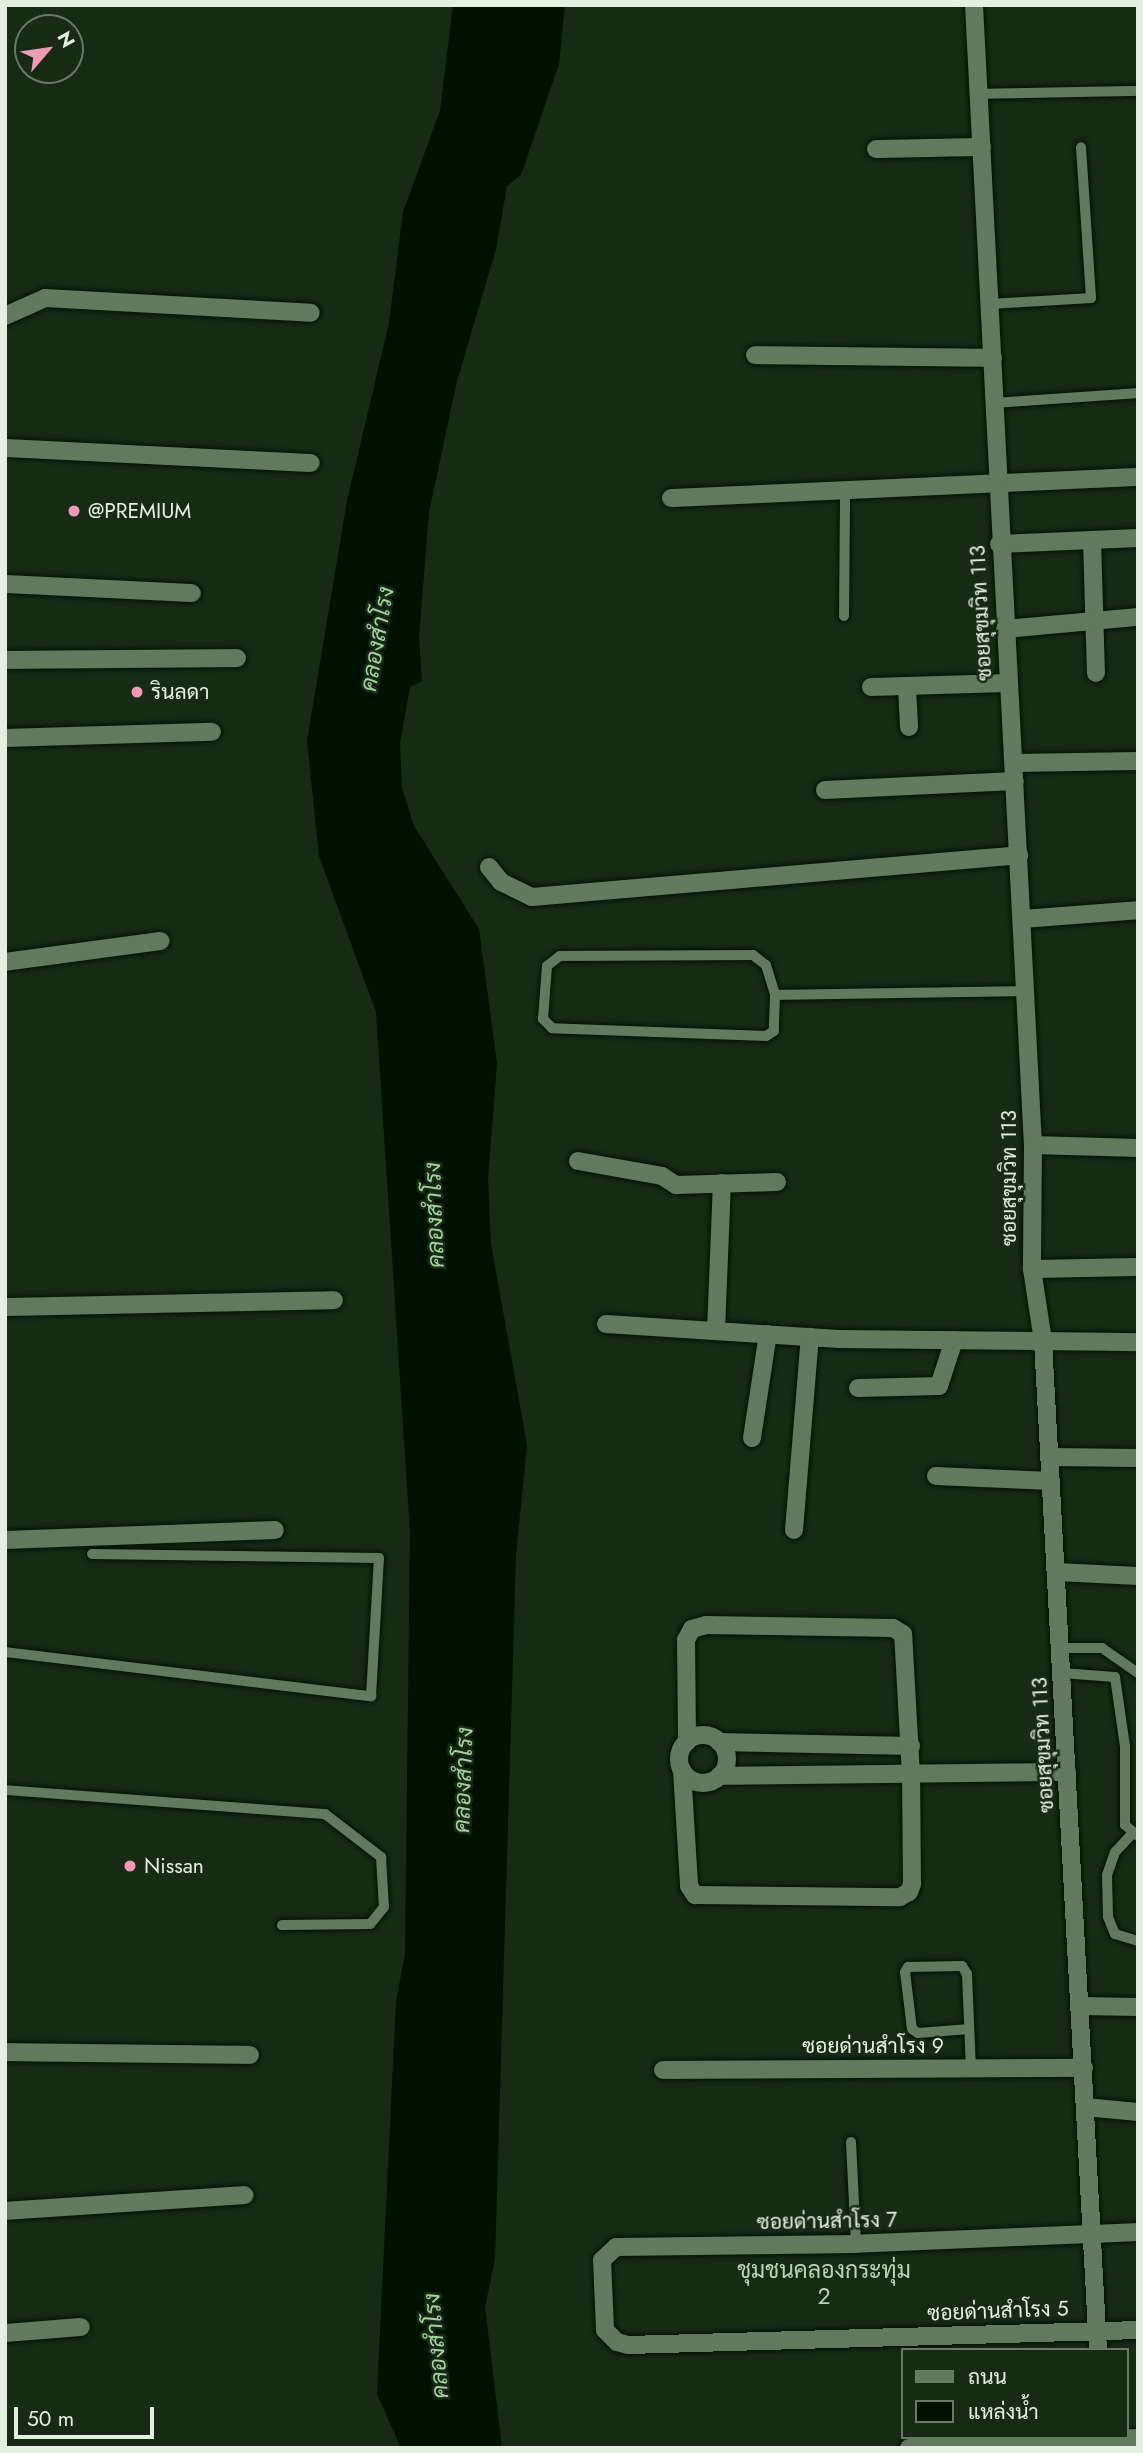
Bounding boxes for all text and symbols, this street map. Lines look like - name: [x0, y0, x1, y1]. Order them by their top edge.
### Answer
- north arrow: [14, 14, 84, 84]
- text: N: [51, 26, 82, 53]
- place label: @PREMIUM: [88, 498, 191, 524]
- marker: @PREMIUM: [66, 503, 82, 519]
- street label: ซอยสุขุมวิท 113: [965, 544, 997, 682]
- water label: คลองสำโรง: [354, 584, 400, 694]
- place label: รินลดา: [151, 679, 209, 705]
- marker: รินลดา: [129, 684, 145, 700]
- street label: ซอยสุขุมวิท 113: [996, 1110, 1022, 1246]
- water label: คลองสำโรง: [418, 1162, 450, 1268]
- street label: ซอยสุขุมวิท 113: [1027, 1676, 1059, 1814]
- water label: คลองสำโรง: [447, 1727, 479, 1833]
- place label: Nissan: [144, 1853, 204, 1879]
- marker: Nissan: [122, 1858, 138, 1874]
- street label: ซอยด่านสำโรง 9: [802, 2033, 944, 2059]
- street label: ซอยด่านสำโรง 7: [756, 2207, 898, 2235]
- district label: ชุมชนคลองกระทุ่ม 2: [737, 2256, 911, 2310]
- water label: คลองสำโรง: [418, 2292, 454, 2400]
- street label: ซอยด่านสำโรง 5: [927, 2296, 1069, 2326]
- legend: [902, 2348, 1129, 2439]
- text: ถนน: [968, 2362, 1007, 2392]
- scale bar: [18, 2394, 158, 2438]
- text: แหล่งน้ำ: [968, 2397, 1039, 2427]
- text: 50 m: [27, 2404, 74, 2434]

